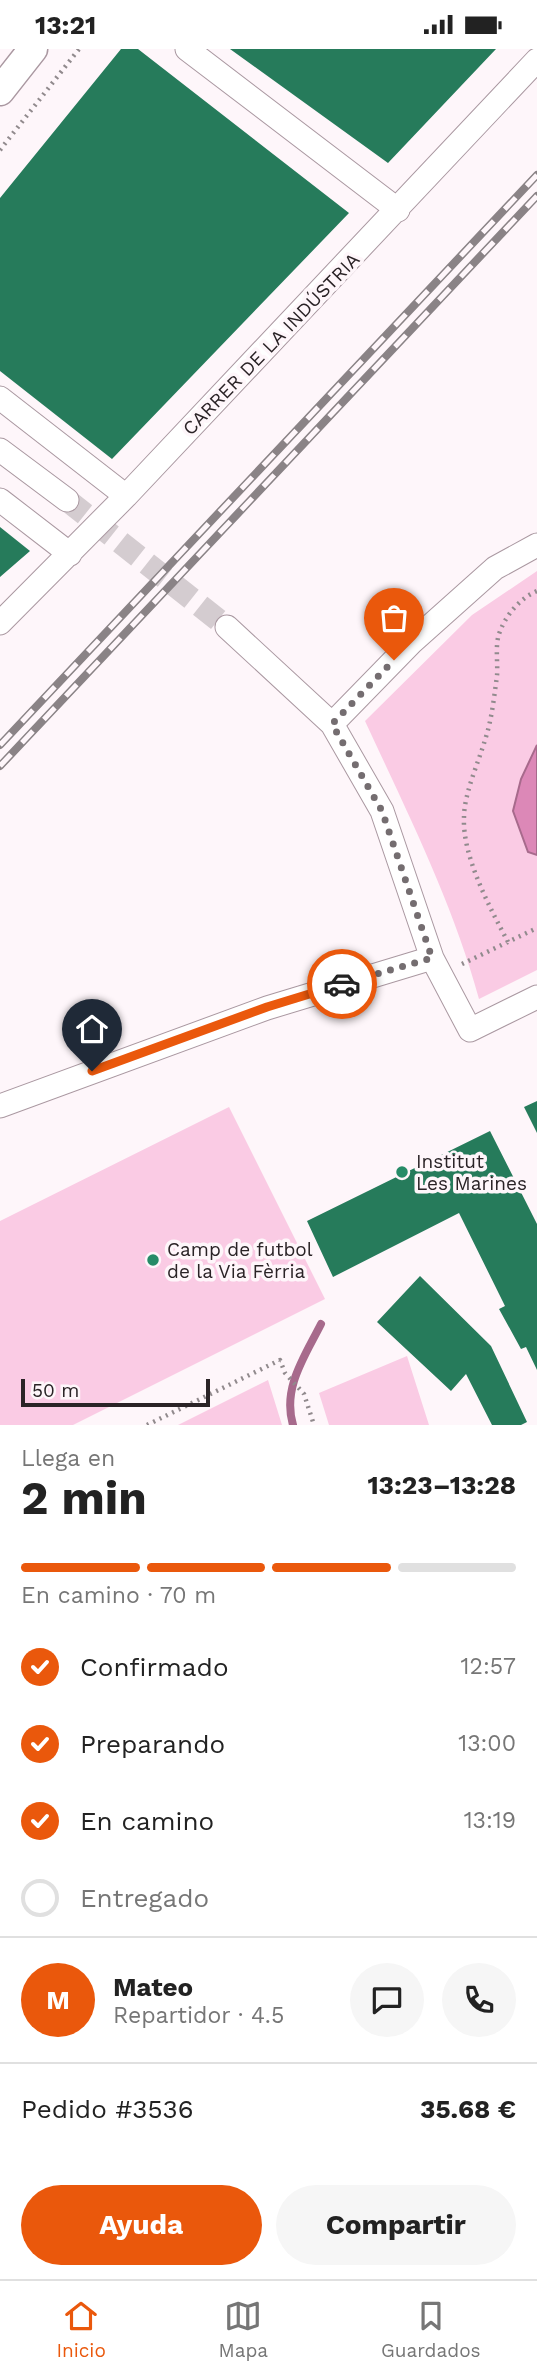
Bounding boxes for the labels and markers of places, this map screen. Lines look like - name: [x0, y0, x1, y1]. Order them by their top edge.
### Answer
- pin: [364, 588, 424, 660]
- pin: [62, 999, 122, 1071]
- place label: Institut Les Marines: [416, 1150, 527, 1195]
- marker: Institut Les Marines: [394, 1164, 410, 1180]
- place label: Camp de futbol de la Via Fèrria: [167, 1238, 313, 1283]
- marker: Camp de futbol de la Via Fèrria: [145, 1252, 161, 1268]

